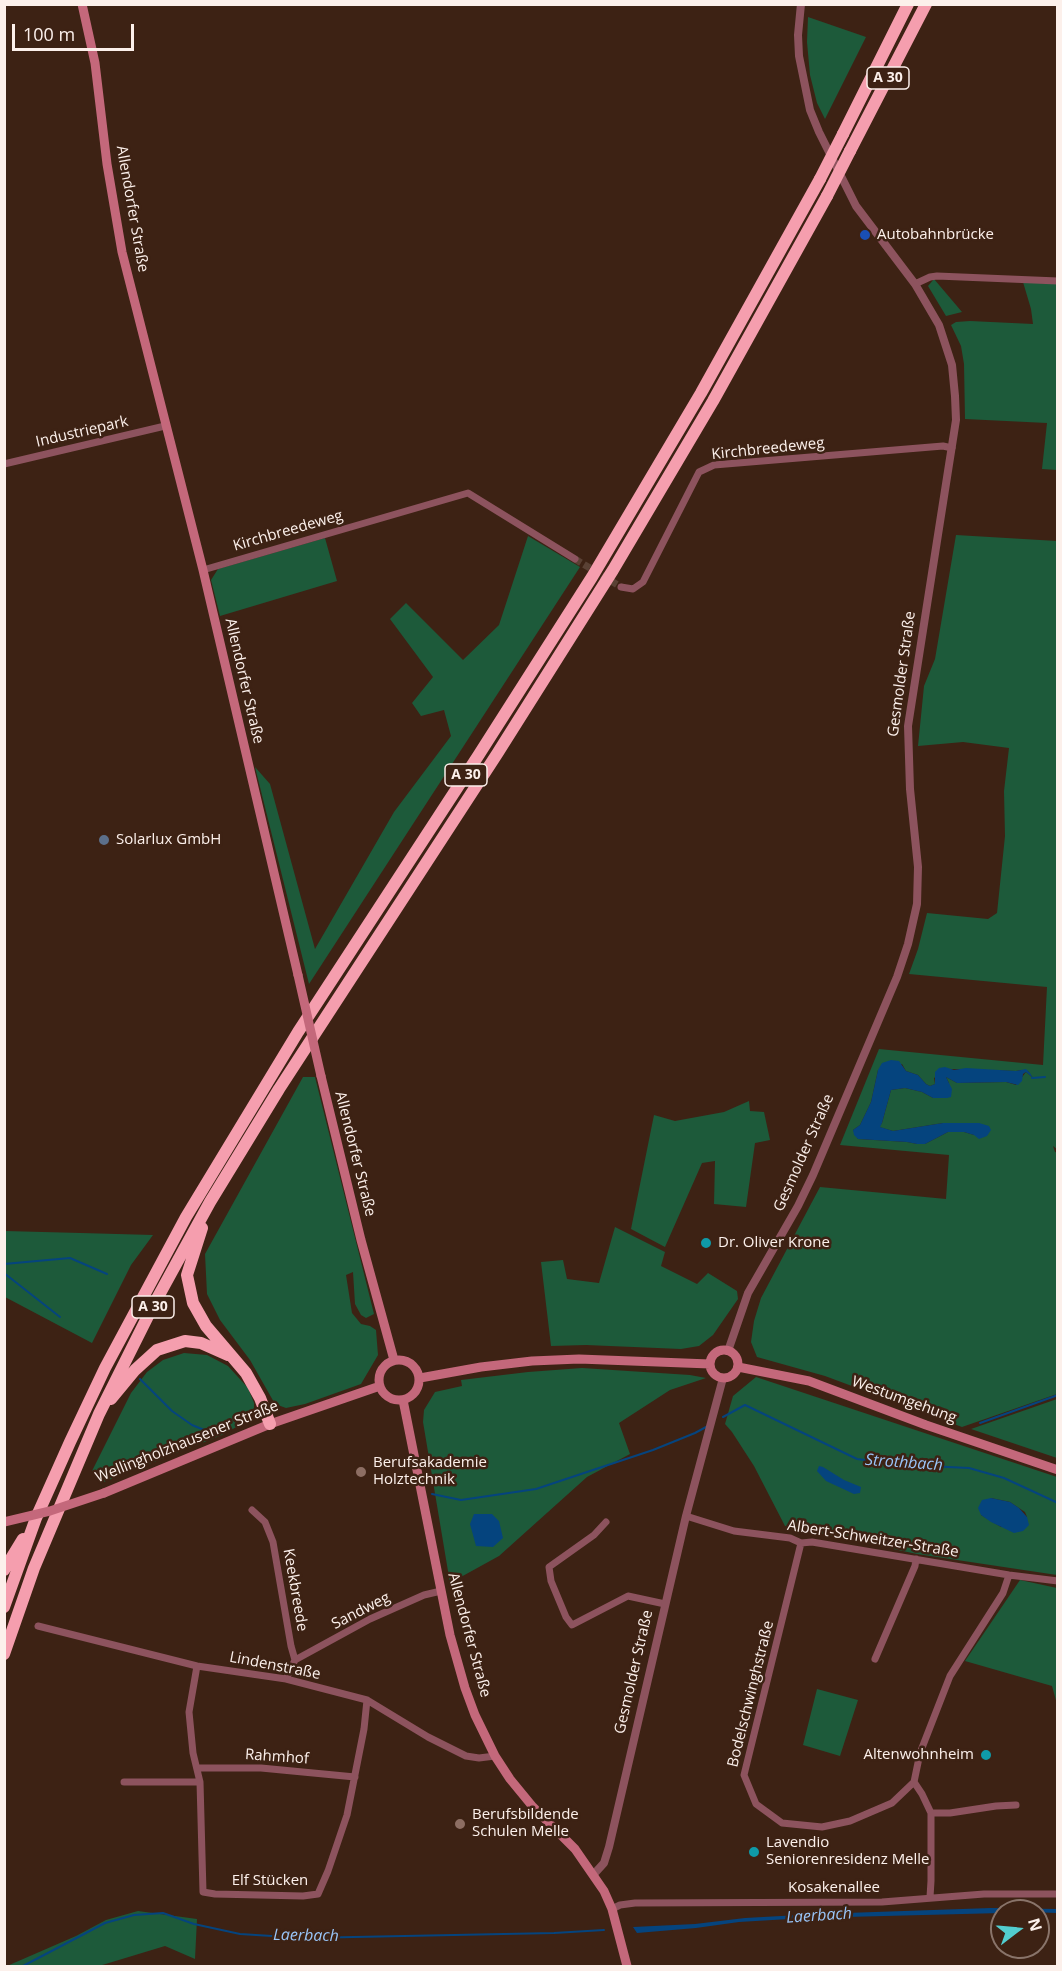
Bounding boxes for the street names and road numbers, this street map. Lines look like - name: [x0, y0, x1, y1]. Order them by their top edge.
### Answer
- road number: A 30: [867, 67, 909, 89]
- street label: Allendorfer Straße: [112, 144, 152, 274]
- street label: Industriepark: [34, 413, 130, 451]
- street label: Kirchbreedeweg: [711, 434, 825, 464]
- street label: Kirchbreedeweg: [231, 507, 345, 555]
- street label: Gesmolder Straße: [884, 610, 920, 738]
- street label: Allendorfer Straße: [221, 616, 267, 746]
- road number: A 30: [445, 764, 487, 786]
- street label: Allendorfer Straße: [331, 1090, 379, 1218]
- street label: Gesmolder Straße: [770, 1092, 838, 1214]
- road number: A 30: [132, 1296, 174, 1318]
- street label: Westumgehung: [849, 1373, 959, 1427]
- street label: Wellingholzhausener Straße: [93, 1397, 281, 1487]
- street label: Albert-Schweitzer-Straße: [786, 1517, 960, 1561]
- street label: Keekbreede: [279, 1547, 311, 1633]
- street label: Allendorfer Straße: [444, 1571, 494, 1699]
- street label: Sandweg: [329, 1589, 393, 1633]
- street label: Gesmolder Straße: [611, 1608, 657, 1736]
- street label: Bodelschwinghstraße: [724, 1619, 778, 1769]
- street label: Lindenstraße: [228, 1648, 322, 1684]
- street label: Rahmhof: [244, 1746, 310, 1768]
- street label: Elf Stücken: [232, 1872, 308, 1890]
- street label: Kosakenallee: [788, 1879, 880, 1897]

